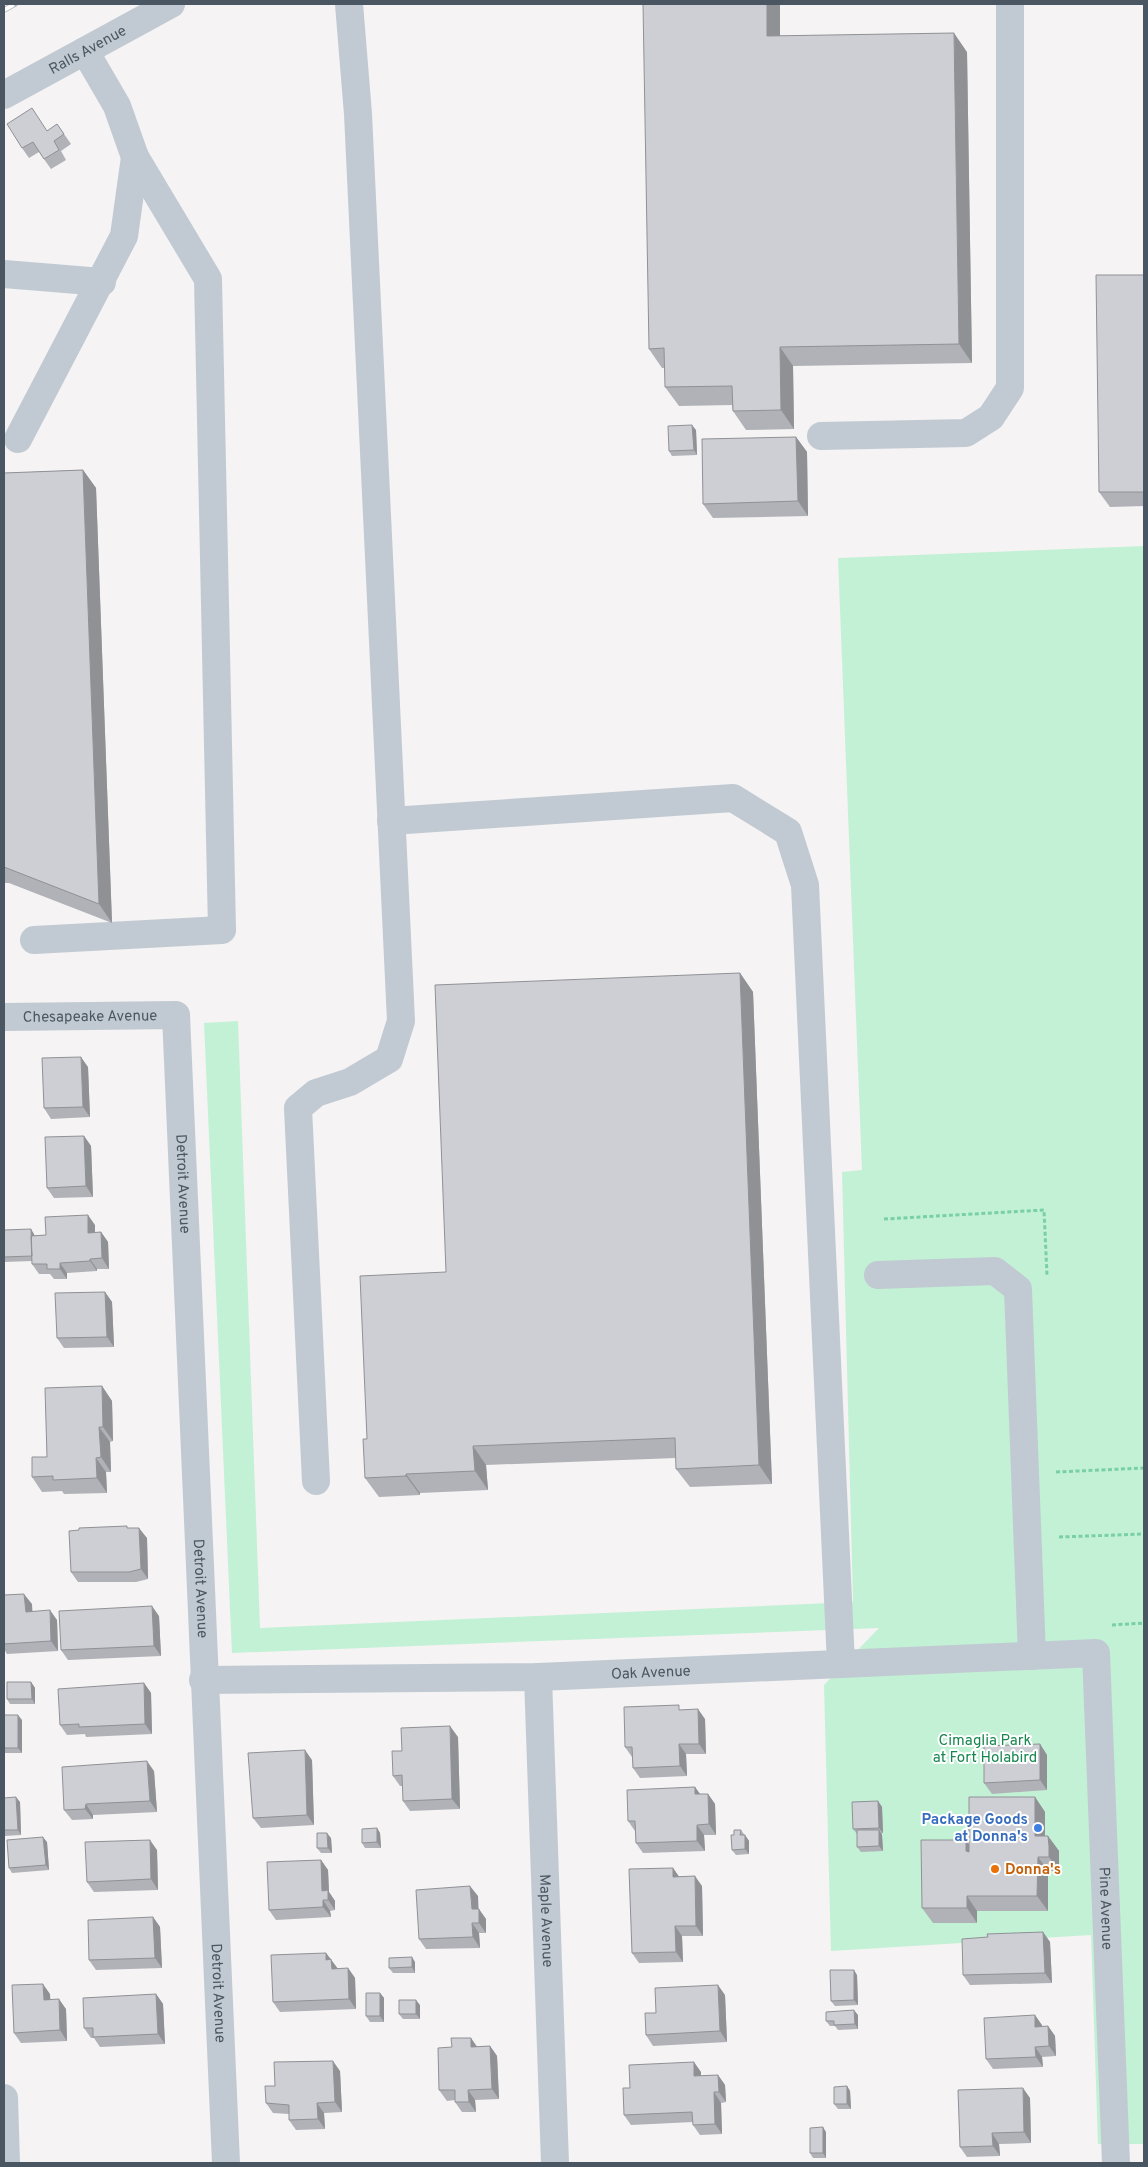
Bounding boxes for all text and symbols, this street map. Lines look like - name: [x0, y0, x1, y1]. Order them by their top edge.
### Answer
- street label: Ralls Avenue: [46, 22, 130, 80]
- street label: Chesapeake Avenue: [23, 1007, 157, 1028]
- street label: Detroit Avenue: [170, 1134, 194, 1234]
- street label: Detroit Avenue: [188, 1538, 211, 1639]
- street label: Oak Avenue: [611, 1662, 691, 1685]
- park label: Cimaglia Park at Fort Holabird: [933, 1732, 1037, 1768]
- place label: Package Goods at Donna's: [922, 1811, 1028, 1847]
- marker: Package Goods at Donna's: [1032, 1822, 1044, 1834]
- place label: Donna's: [1005, 1861, 1061, 1880]
- marker: Donna's: [989, 1863, 1001, 1875]
- street label: Pine Avenue: [1093, 1866, 1116, 1950]
- street label: Maple Avenue: [534, 1874, 556, 1968]
- street label: Detroit Avenue: [205, 1943, 229, 2043]

